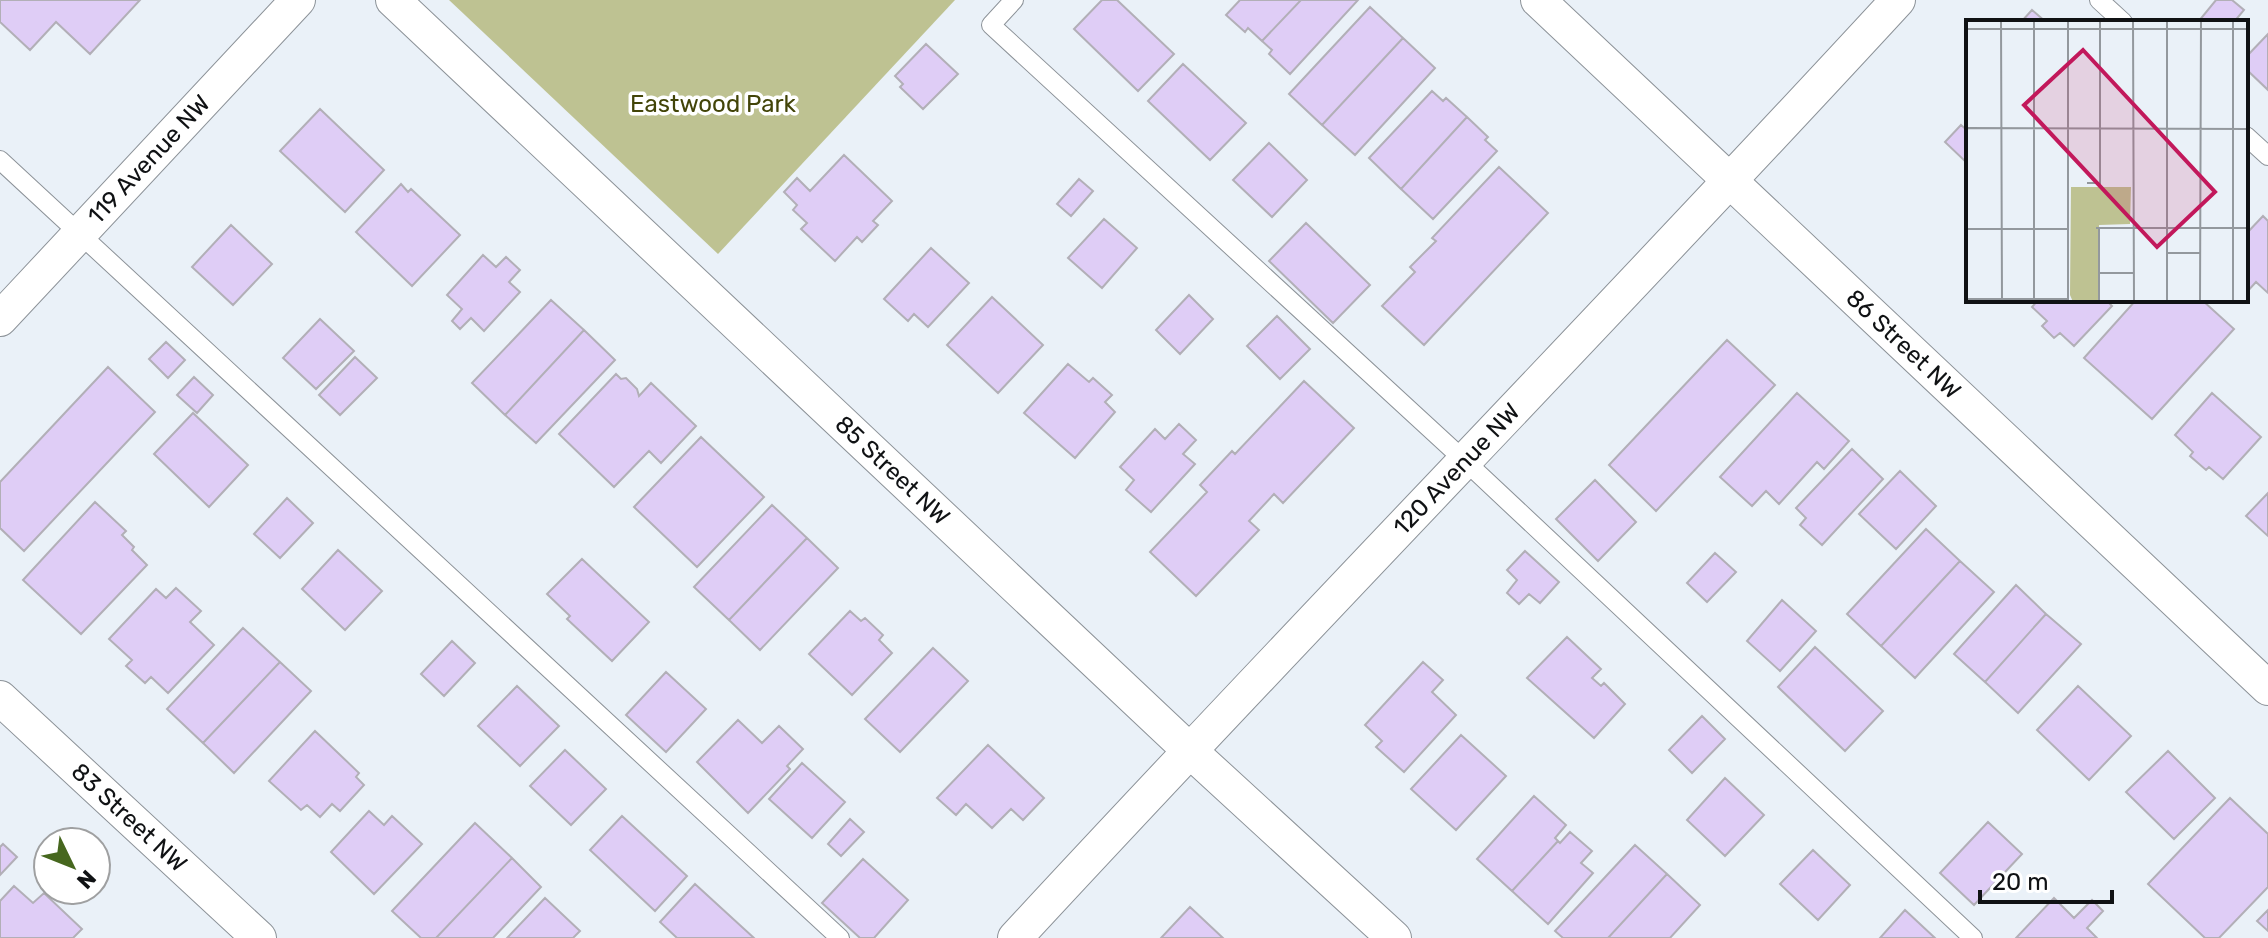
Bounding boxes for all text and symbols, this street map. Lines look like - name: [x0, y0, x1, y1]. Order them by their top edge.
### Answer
- inset map: [1966, 20, 2248, 302]
- street label: 119 Avenue NW: [82, 89, 216, 230]
- park label: Eastwood Park: [630, 90, 797, 118]
- street label: 86 Street NW: [1840, 284, 1966, 405]
- street label: 120 Avenue NW: [1388, 398, 1526, 541]
- street label: 85 Street NW: [829, 410, 955, 531]
- street label: 83 Street NW: [66, 757, 192, 879]
- north arrow: [32, 826, 112, 906]
- scale bar: [1980, 854, 2112, 904]
- text: 20 m: [1992, 868, 2049, 896]

